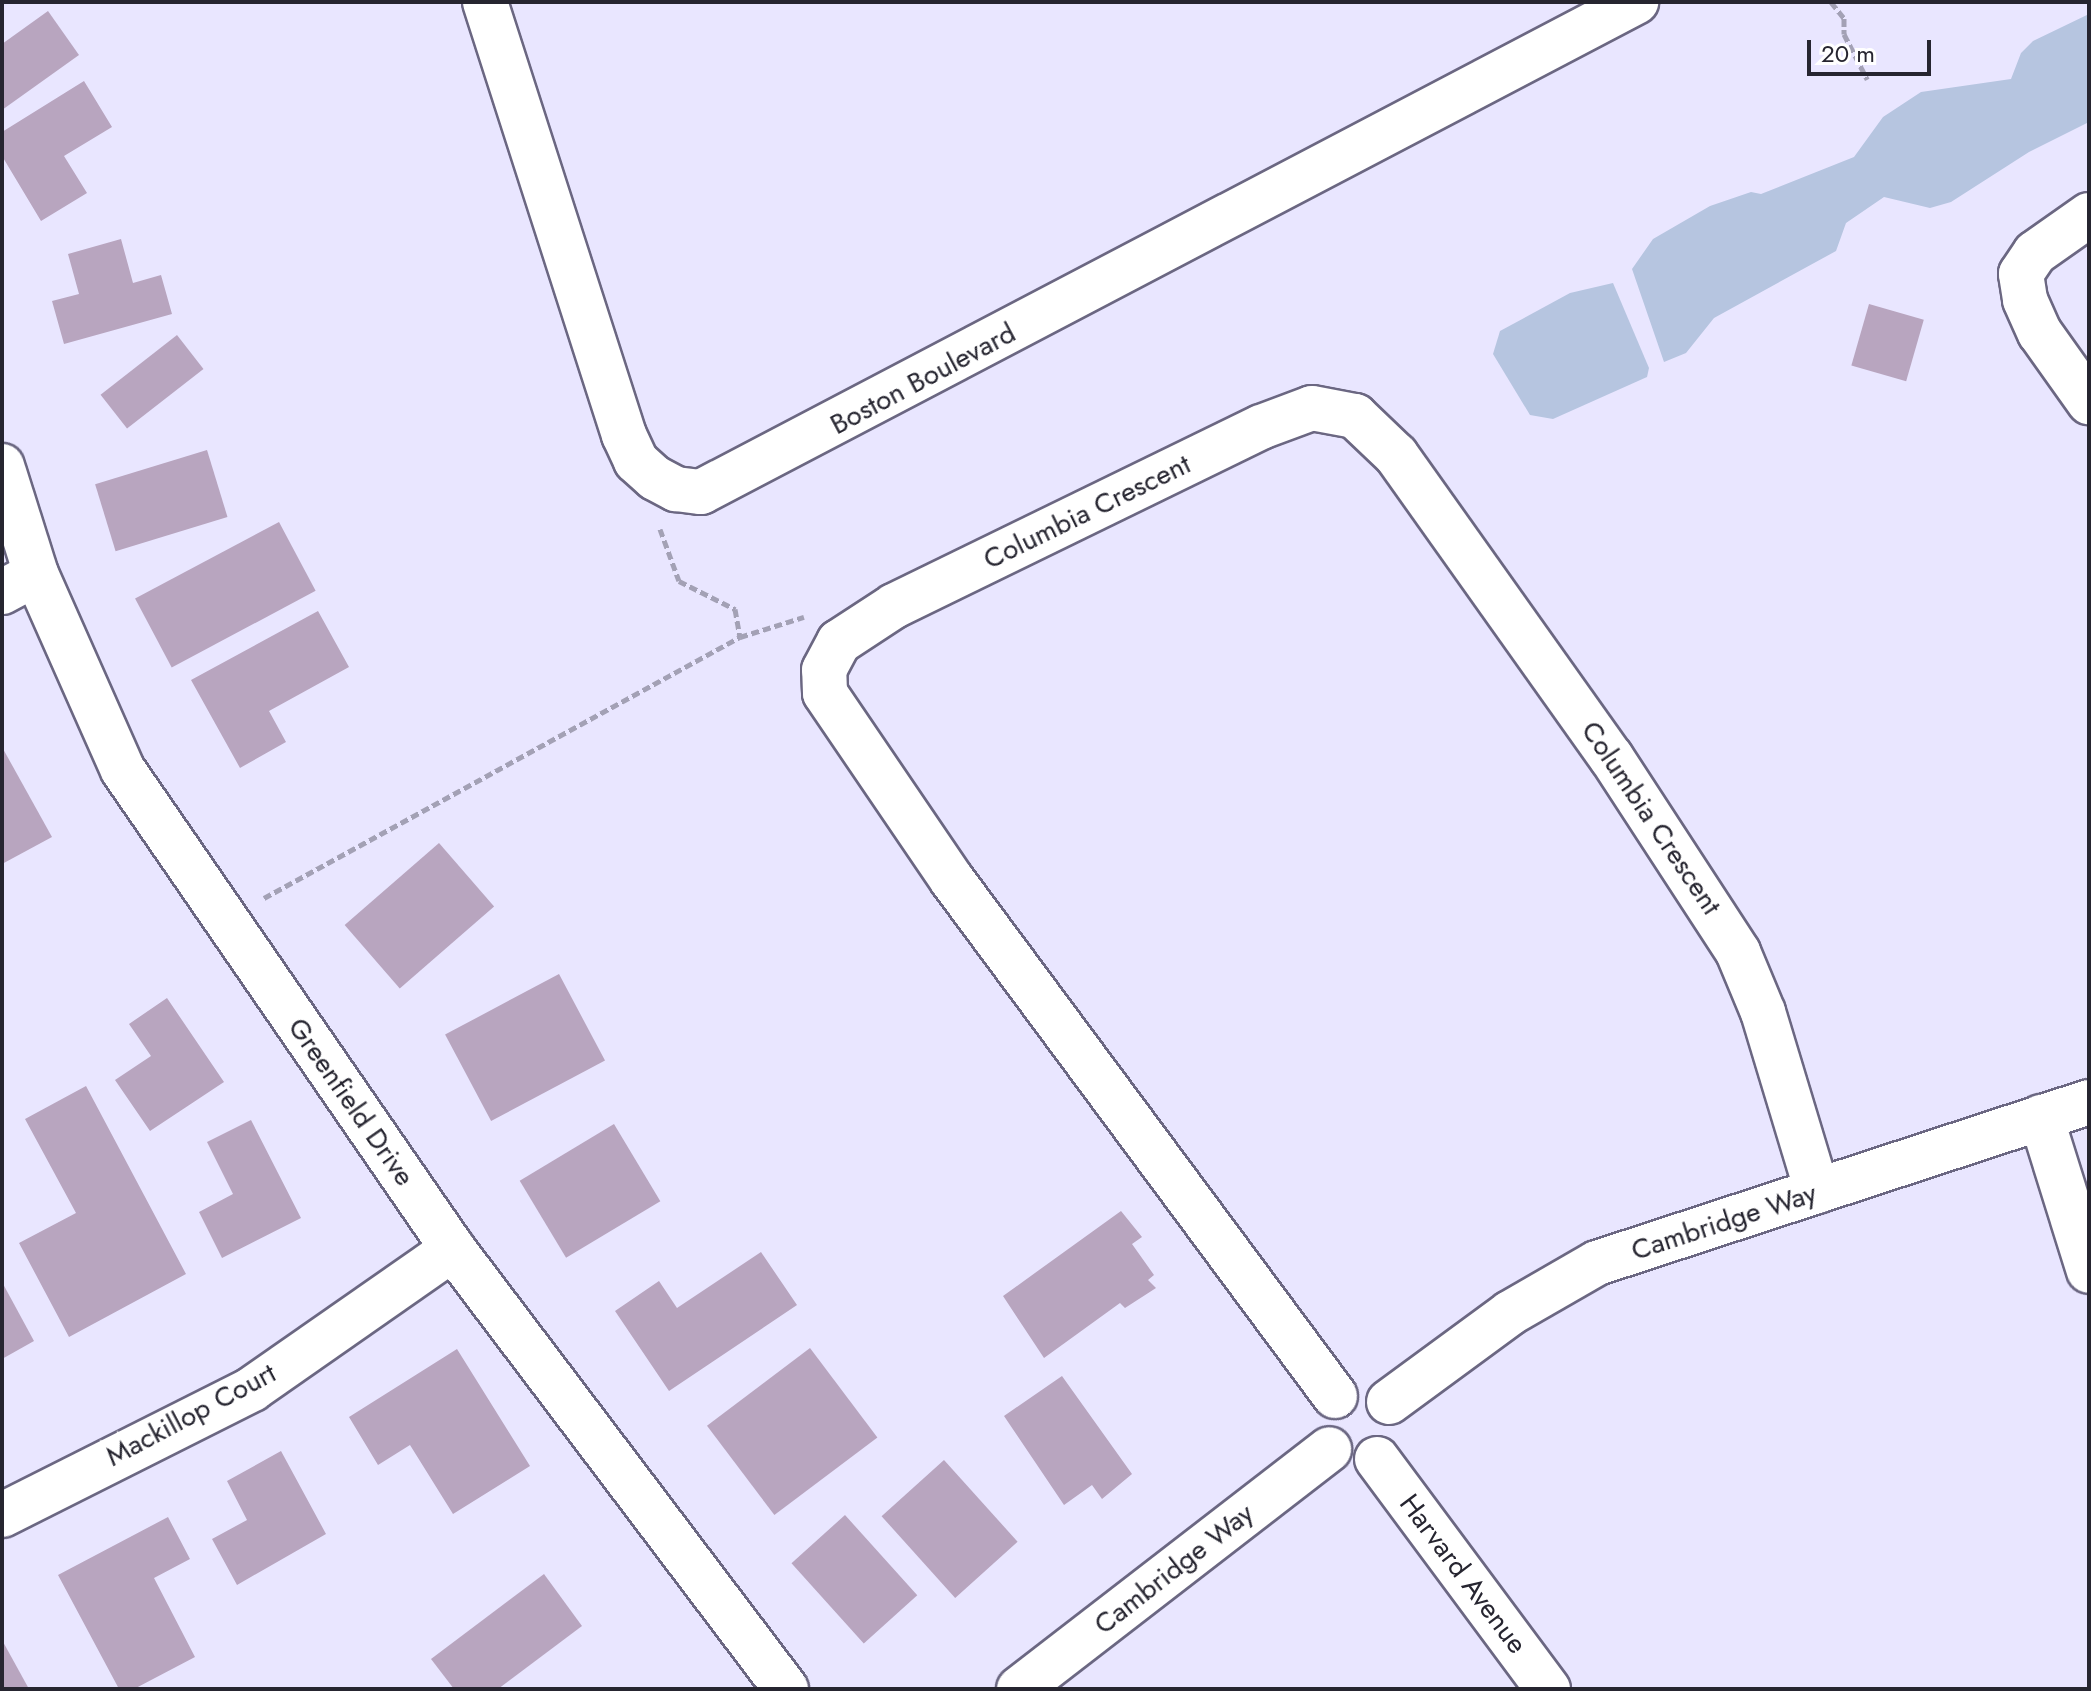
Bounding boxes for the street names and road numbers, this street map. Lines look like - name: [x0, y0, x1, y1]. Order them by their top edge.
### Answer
- street label: Boston Boulevard: [825, 316, 1021, 442]
- street label: Columbia Crescent: [978, 447, 1196, 577]
- street label: Columbia Crescent: [1574, 715, 1728, 921]
- street label: Greenfield Drive: [281, 1012, 421, 1192]
- street label: Cambridge Way: [1627, 1176, 1821, 1268]
- street label: Mackillop Court: [100, 1356, 282, 1474]
- street label: Harvard Avenue: [1392, 1488, 1534, 1660]
- street label: Cambridge Way: [1088, 1496, 1260, 1642]

